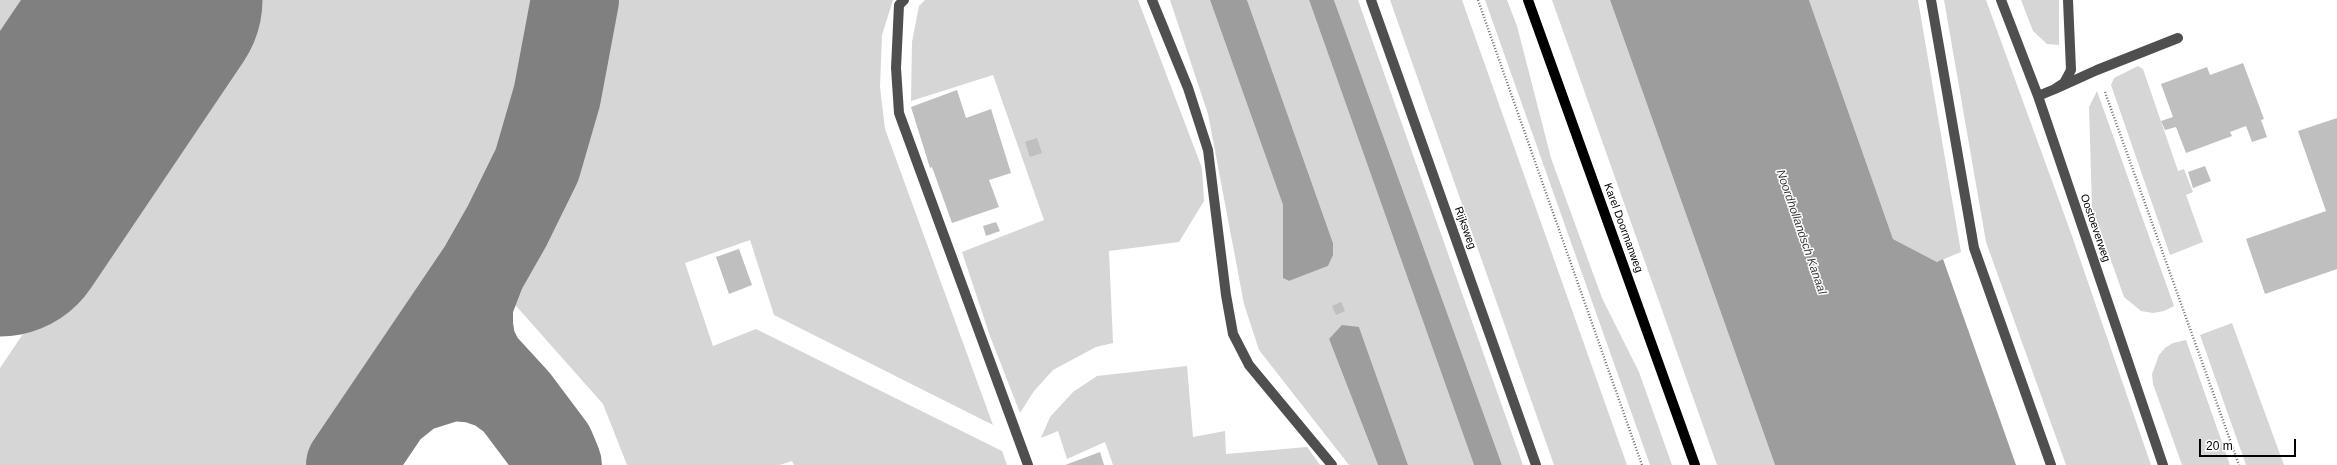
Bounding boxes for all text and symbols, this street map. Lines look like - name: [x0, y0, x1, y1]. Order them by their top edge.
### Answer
- water label: Noordhollandsch Kanaal: [1773, 168, 1829, 296]
- street label: Karel Doormanweg: [1601, 182, 1645, 274]
- street label: Oostoeverweg: [2077, 192, 2113, 264]
- street label: Rijksweg: [1451, 205, 1479, 251]
- scale bar: [2201, 431, 2298, 457]
- text: 20 m: [2206, 439, 2233, 453]

